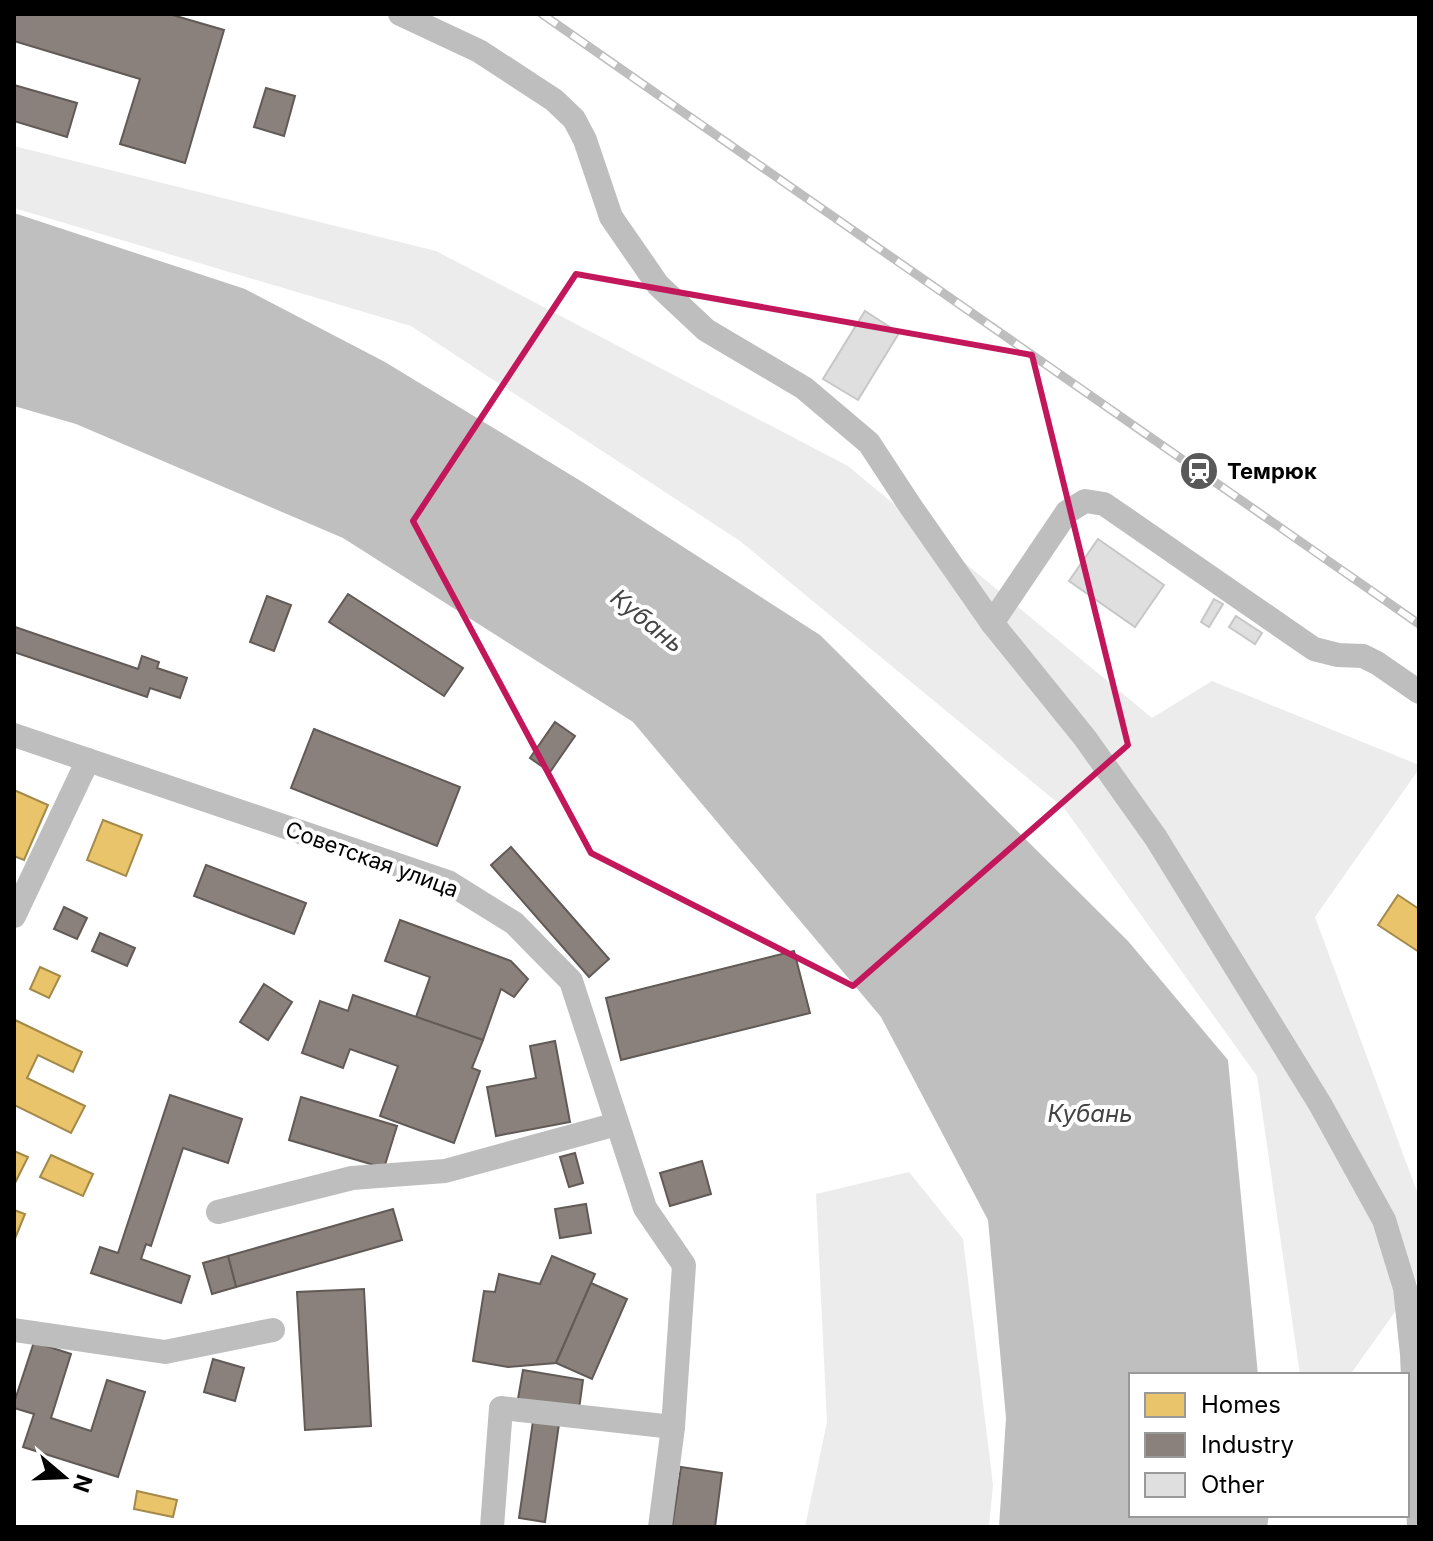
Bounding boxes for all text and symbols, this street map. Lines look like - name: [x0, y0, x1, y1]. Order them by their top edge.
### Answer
- station icon: Темрюк: [1178, 450, 1220, 492]
- place label: Темрюк: [1227, 458, 1317, 484]
- water label: Кубань: [605, 583, 690, 659]
- street label: Советская улица: [282, 816, 462, 902]
- water label: Кубань: [1047, 1099, 1133, 1128]
- legend: [1129, 1373, 1409, 1517]
- text: Homes: [1201, 1390, 1281, 1419]
- text: Industry: [1201, 1430, 1294, 1459]
- north arrow: [24, 1437, 104, 1517]
- text: Other: [1201, 1470, 1264, 1499]
- text: N: [68, 1471, 98, 1496]

